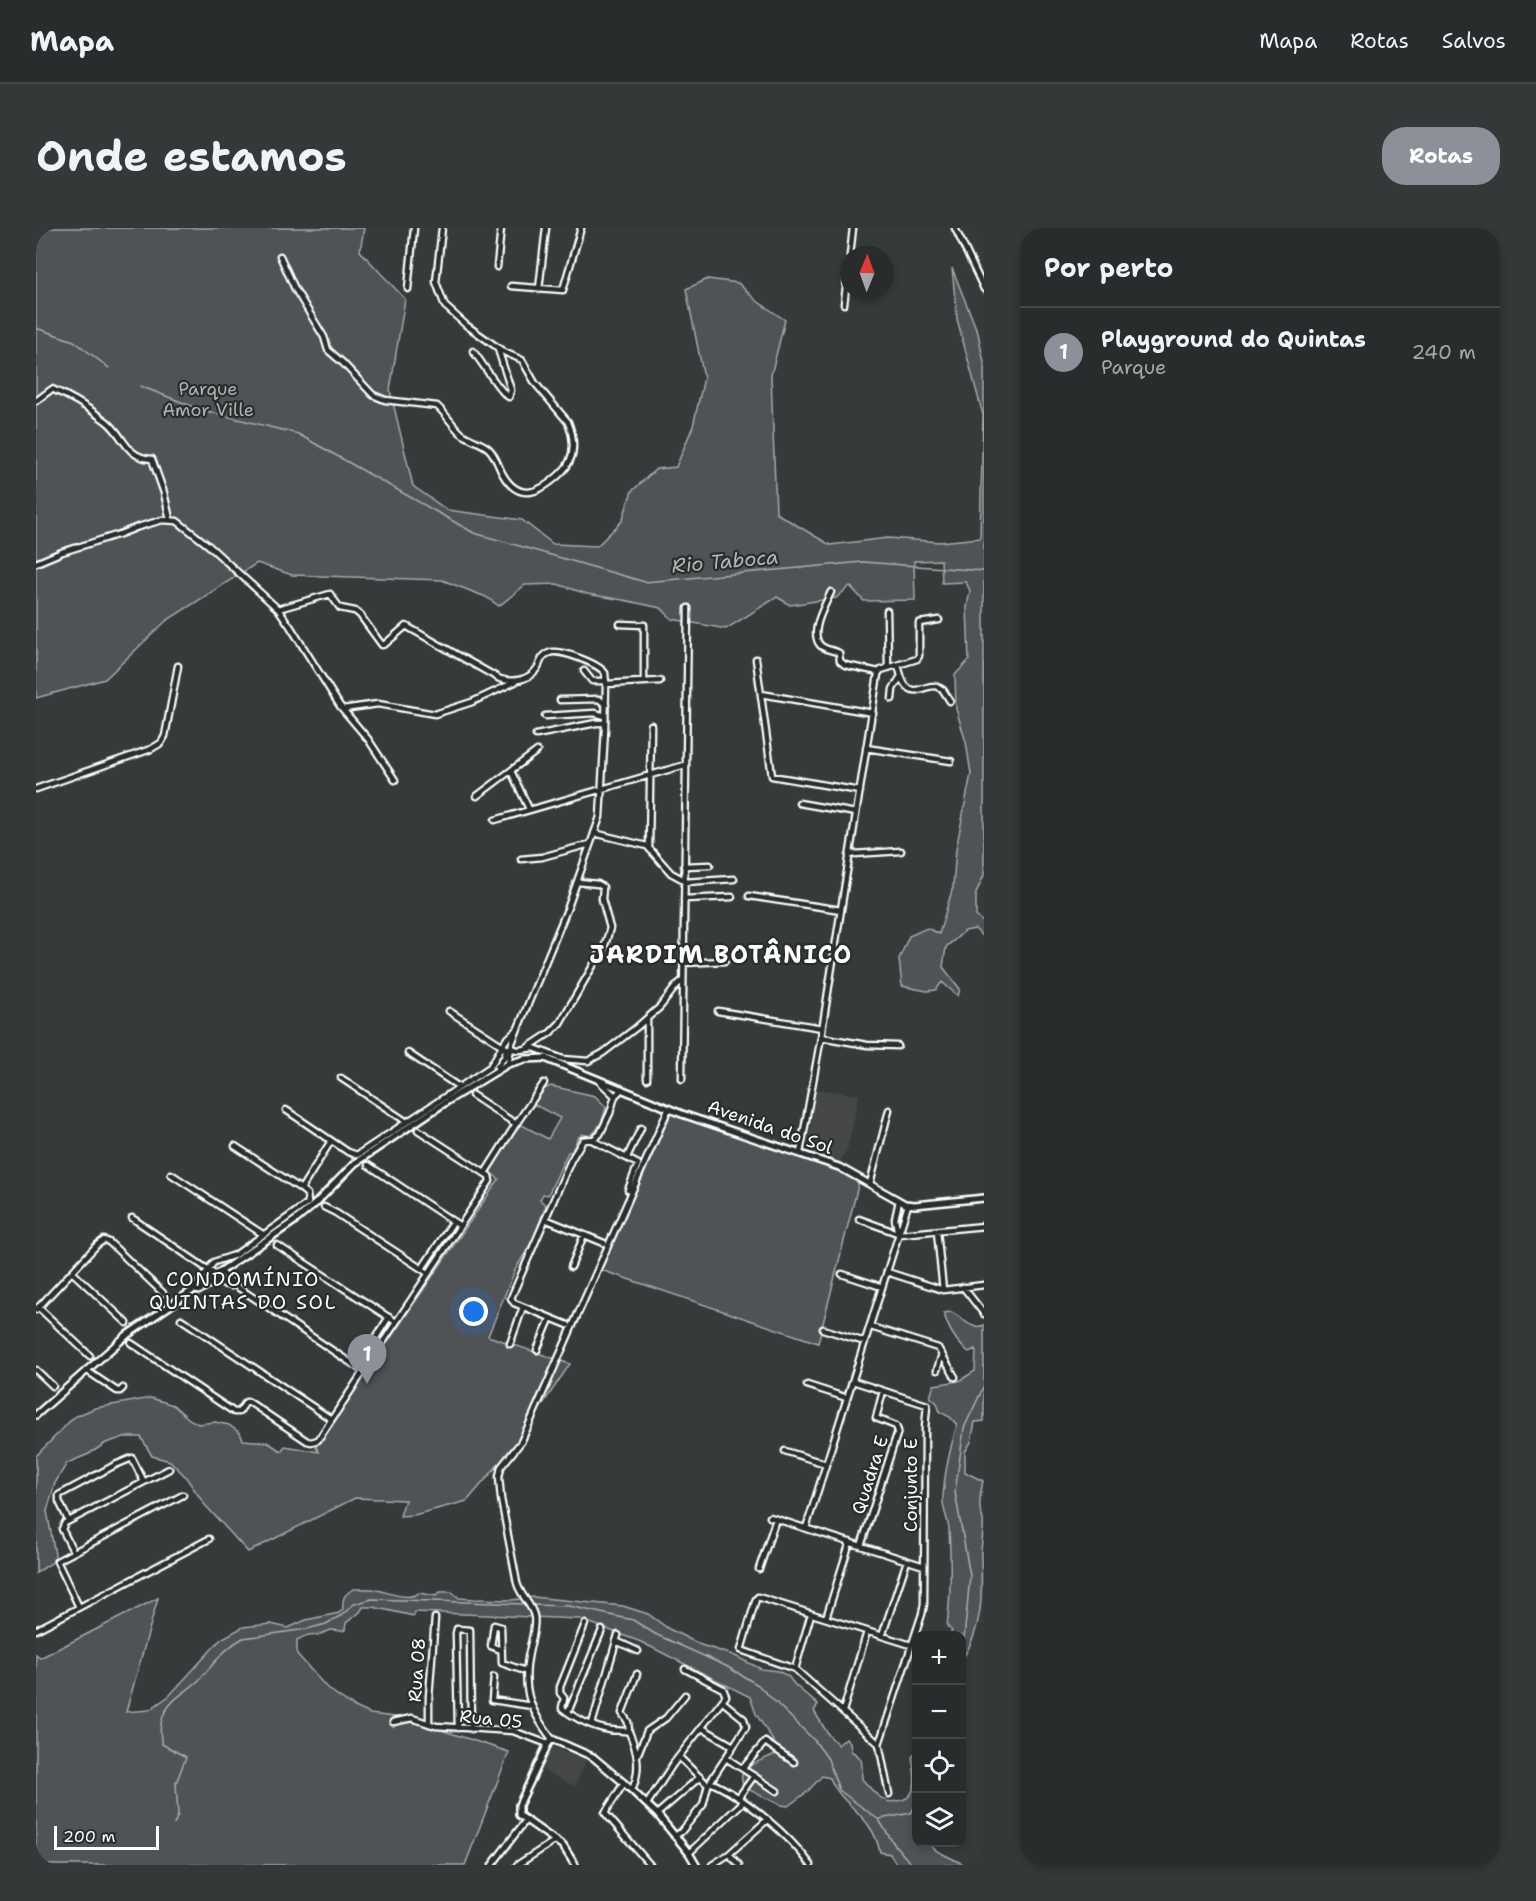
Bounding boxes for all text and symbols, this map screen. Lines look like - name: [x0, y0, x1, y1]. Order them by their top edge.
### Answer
- text: Mapa: [30, 22, 114, 60]
- text: Mapa: [1259, 27, 1317, 55]
- text: Rotas: [1350, 27, 1409, 55]
- text: Salvos: [1442, 27, 1506, 55]
- button: Rotas: [1382, 127, 1500, 185]
- text: Onde estamos: [36, 128, 347, 184]
- north arrow: [840, 246, 894, 300]
- text: Por perto: [1044, 250, 1173, 285]
- text: Playground do Quintas: [1101, 325, 1366, 354]
- text: 1: [1059, 339, 1068, 365]
- text: 240 m: [1411, 339, 1476, 365]
- text: Parque: [1101, 354, 1166, 380]
- park label: Parque Amor Ville: [162, 377, 254, 422]
- water label: Rio Taboca: [671, 543, 779, 579]
- district label: JARDIM BOTÂNICO: [589, 938, 853, 971]
- street label: Avenida do Sol: [704, 1094, 836, 1160]
- district label: CONDOMÍNIO QUINTAS DO SOL: [149, 1266, 337, 1315]
- your location: [459, 1297, 488, 1326]
- pin: 1: [348, 1334, 386, 1384]
- street label: Quadra E: [846, 1433, 894, 1517]
- street label: Conjunto E: [899, 1438, 923, 1532]
- map controls: [912, 1631, 966, 1847]
- button: +: [912, 1631, 966, 1685]
- street label: Rua 08: [403, 1637, 431, 1703]
- button: −: [912, 1685, 966, 1739]
- street label: Rua 05: [458, 1704, 524, 1734]
- button: locate: [912, 1739, 966, 1793]
- button: layers: [912, 1793, 966, 1847]
- scale bar: [54, 1823, 159, 1850]
- text: 200 m: [63, 1826, 115, 1847]

